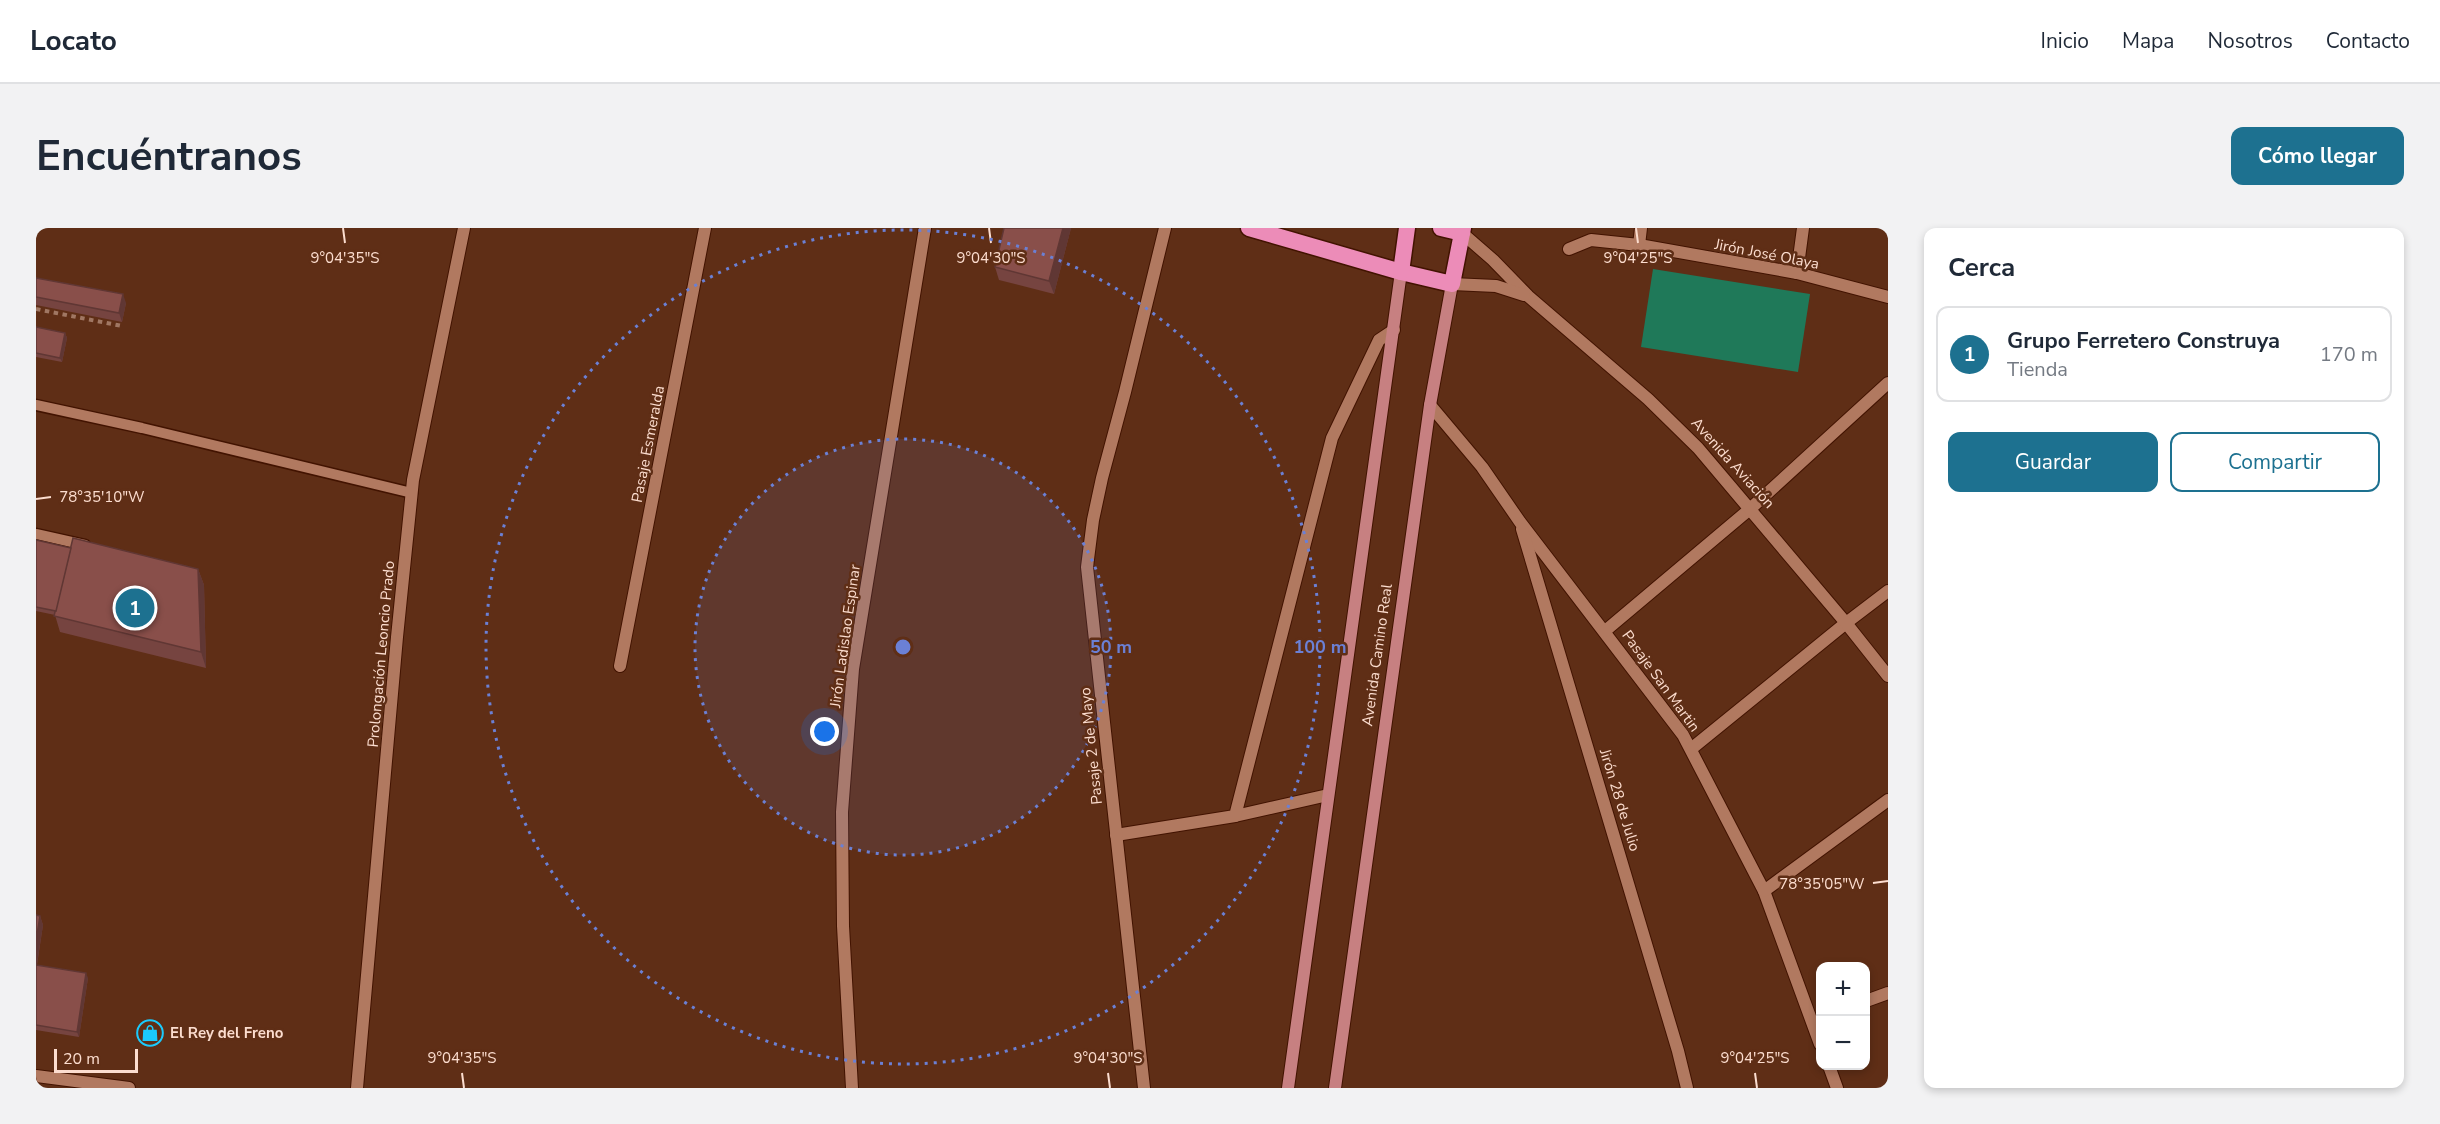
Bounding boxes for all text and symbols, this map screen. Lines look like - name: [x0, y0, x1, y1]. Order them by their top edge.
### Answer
- text: Locato: [30, 22, 117, 60]
- text: Inicio: [2041, 27, 2089, 55]
- text: Mapa: [2122, 27, 2174, 55]
- text: Nosotros: [2207, 27, 2293, 55]
- text: Contacto: [2326, 27, 2410, 55]
- button: Cómo llegar: [2231, 127, 2404, 185]
- text: Encuéntranos: [36, 128, 302, 185]
- street label: Jirón José Olaya: [1712, 234, 1821, 274]
- text: 9°04'35"S: [311, 248, 379, 268]
- text: 9°04'30"S: [957, 248, 1025, 268]
- text: 9°04'25"S: [1604, 248, 1672, 268]
- text: Cerca: [1948, 250, 2015, 285]
- text: Grupo Ferretero Construya: [2007, 326, 2280, 356]
- text: 1: [1964, 341, 1976, 368]
- text: 170 m: [2320, 341, 2378, 368]
- text: Tienda: [2007, 356, 2068, 383]
- street label: Pasaje Esmeralda: [627, 384, 669, 504]
- street label: Avenida Aviación: [1687, 413, 1779, 513]
- button: Guardar: [1948, 432, 2158, 492]
- button: Compartir: [2170, 432, 2380, 492]
- text: 78°35'10"W: [59, 487, 145, 507]
- street label: Prolongación Leoncio Prado: [363, 560, 399, 748]
- street label: Jirón Ladislao Espinar: [825, 563, 865, 710]
- street label: Avenida Camino Real: [1357, 582, 1397, 728]
- pin: 1: [116, 586, 154, 631]
- street label: Pasaje San Martin: [1617, 626, 1705, 736]
- text: 50 m: [1090, 635, 1132, 659]
- text: 100 m: [1293, 635, 1347, 659]
- centre of rings: [893, 637, 913, 657]
- street label: Pasaje 2 de Mayo: [1075, 686, 1107, 806]
- your location: [810, 717, 839, 746]
- street label: Jirón 28 de Julio: [1595, 745, 1645, 854]
- text: 78°35'05"W: [1779, 874, 1865, 894]
- map controls: [1816, 962, 1870, 1070]
- button: +: [1816, 962, 1870, 1016]
- button: −: [1816, 1016, 1870, 1070]
- shop icon: El Rey del Freno: [135, 1018, 165, 1048]
- place label: El Rey del Freno: [170, 1023, 284, 1043]
- scale bar: [54, 1046, 138, 1074]
- text: 20 m: [63, 1048, 100, 1070]
- text: 9°04'35"S: [428, 1048, 496, 1068]
- text: 9°04'30"S: [1074, 1048, 1142, 1068]
- text: 9°04'25"S: [1721, 1048, 1789, 1068]

